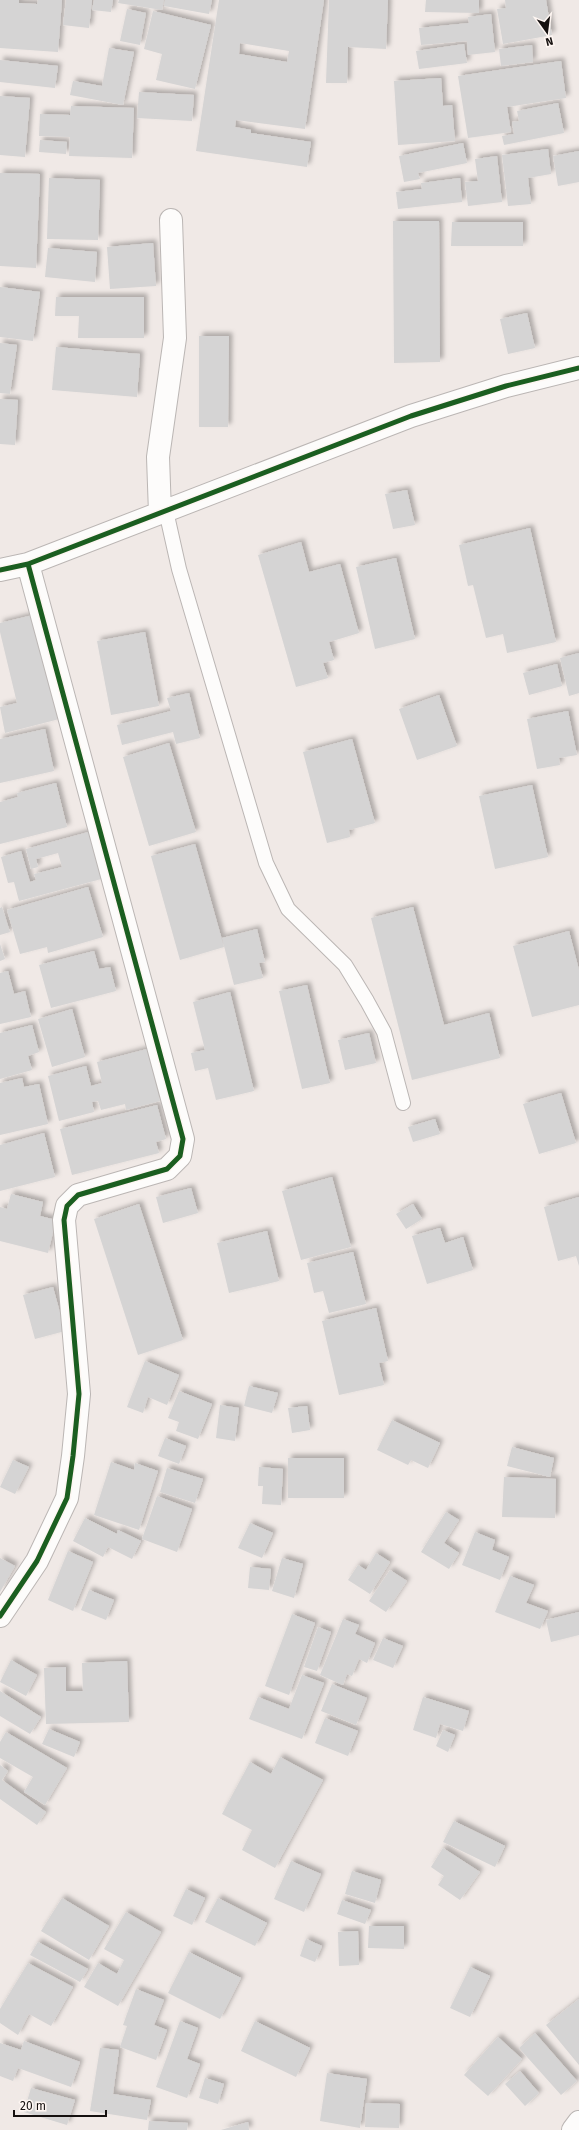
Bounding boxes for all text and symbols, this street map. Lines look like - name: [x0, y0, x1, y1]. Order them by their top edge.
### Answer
- north arrow: [527, 12, 567, 52]
- text: N: [544, 34, 554, 48]
- scale bar: [14, 2092, 106, 2118]
- text: 20 m: [20, 2099, 46, 2113]

